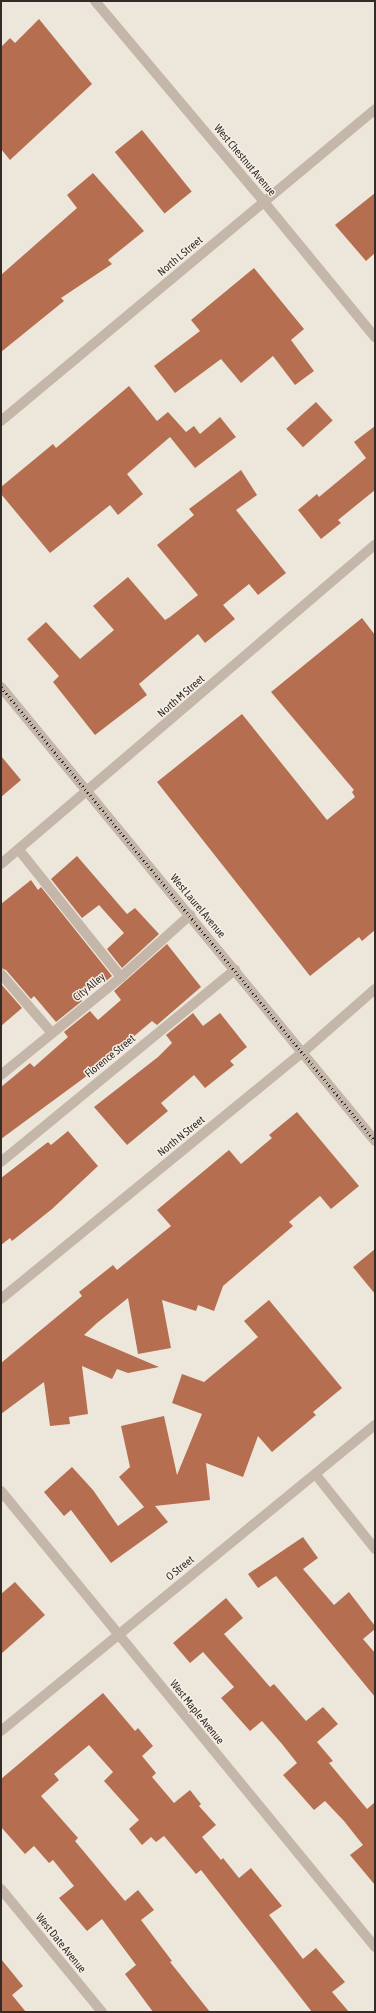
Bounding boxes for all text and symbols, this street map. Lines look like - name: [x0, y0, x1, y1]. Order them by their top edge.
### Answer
- street label: West Chestnut Avenue: [211, 122, 279, 198]
- street label: North L Street: [155, 233, 205, 279]
- street label: North M Street: [155, 672, 207, 720]
- street label: West Laurel Avenue: [168, 872, 228, 940]
- street label: City Alley: [70, 970, 108, 1004]
- street label: Florence Street: [82, 1032, 138, 1080]
- street label: North N Street: [155, 1113, 207, 1159]
- street label: O Street: [163, 1553, 197, 1583]
- street label: West Maple Avenue: [167, 1677, 227, 1747]
- street label: West Date Avenue: [33, 1911, 89, 1975]

